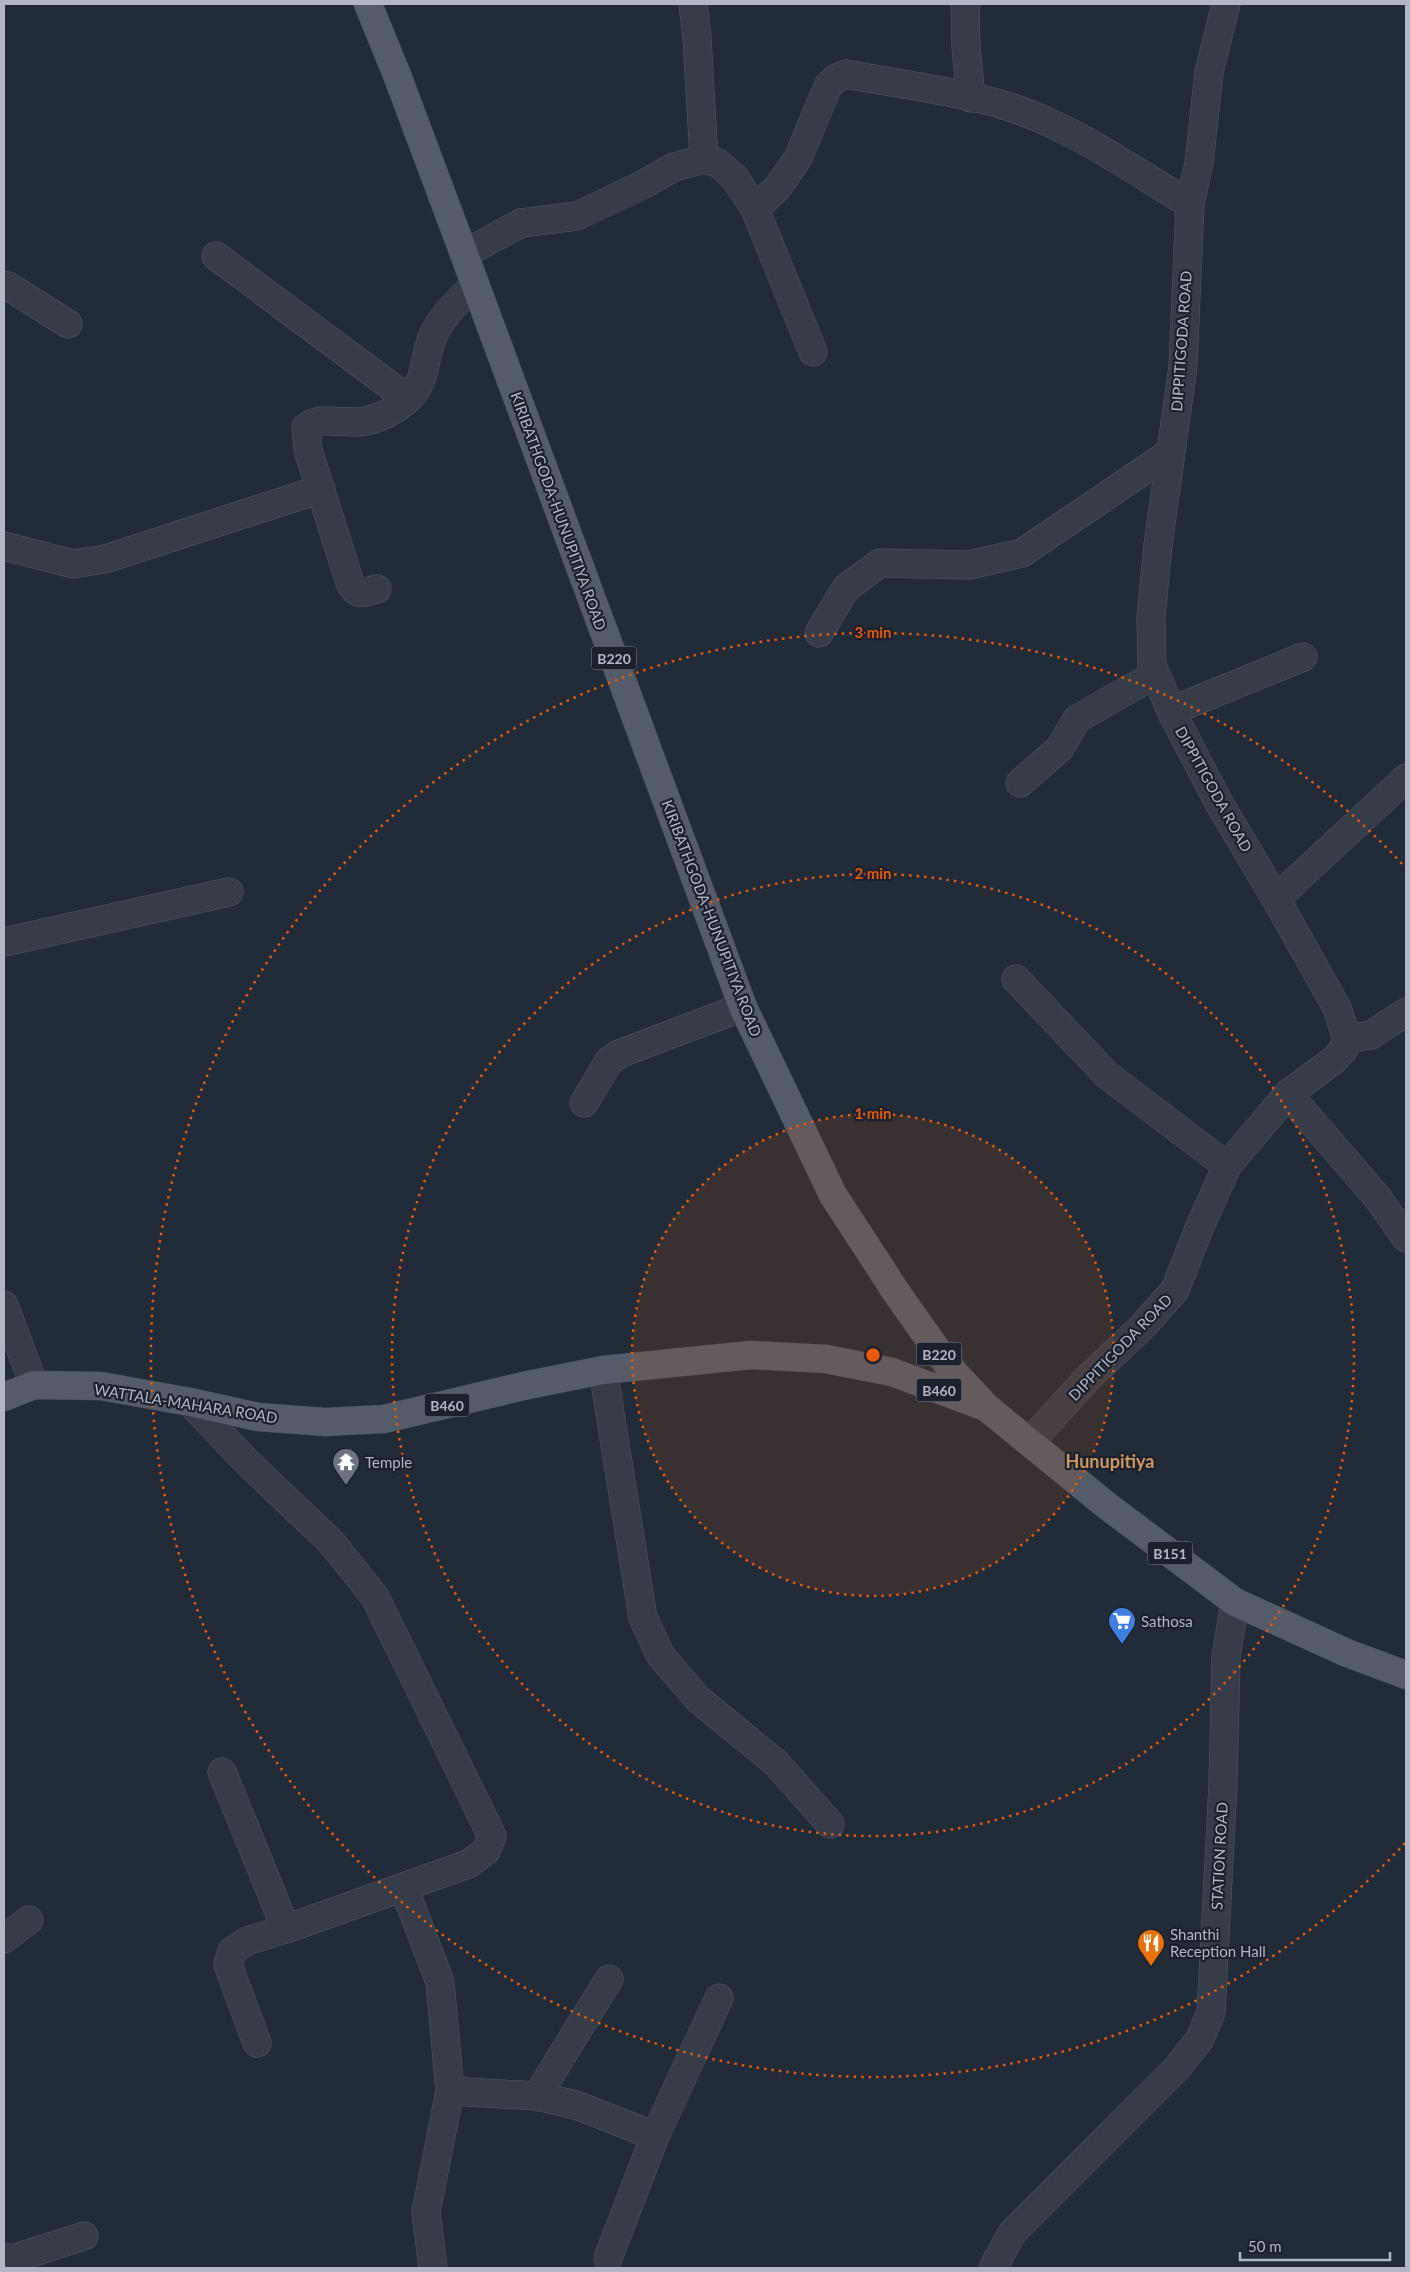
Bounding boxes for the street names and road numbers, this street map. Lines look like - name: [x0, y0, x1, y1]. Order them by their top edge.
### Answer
- street label: DIPPITIGODA ROAD: [1167, 270, 1195, 412]
- street label: KIRIBATHGODA-HUNUPITIYA ROAD: [507, 389, 611, 633]
- road number: B220: [592, 646, 636, 670]
- street label: DIPPITIGODA ROAD: [1172, 723, 1256, 855]
- street label: KIRIBATHGODA-HUNUPITIYA ROAD: [658, 797, 766, 1039]
- street label: DIPPITIGODA ROAD: [1065, 1290, 1175, 1404]
- road number: B220: [916, 1342, 962, 1366]
- road number: B460: [916, 1378, 962, 1402]
- street label: WATTALA-MAHARA ROAD: [93, 1380, 279, 1426]
- road number: B460: [424, 1394, 470, 1416]
- road number: B151: [1148, 1542, 1192, 1565]
- street label: STATION ROAD: [1207, 1802, 1231, 1910]

